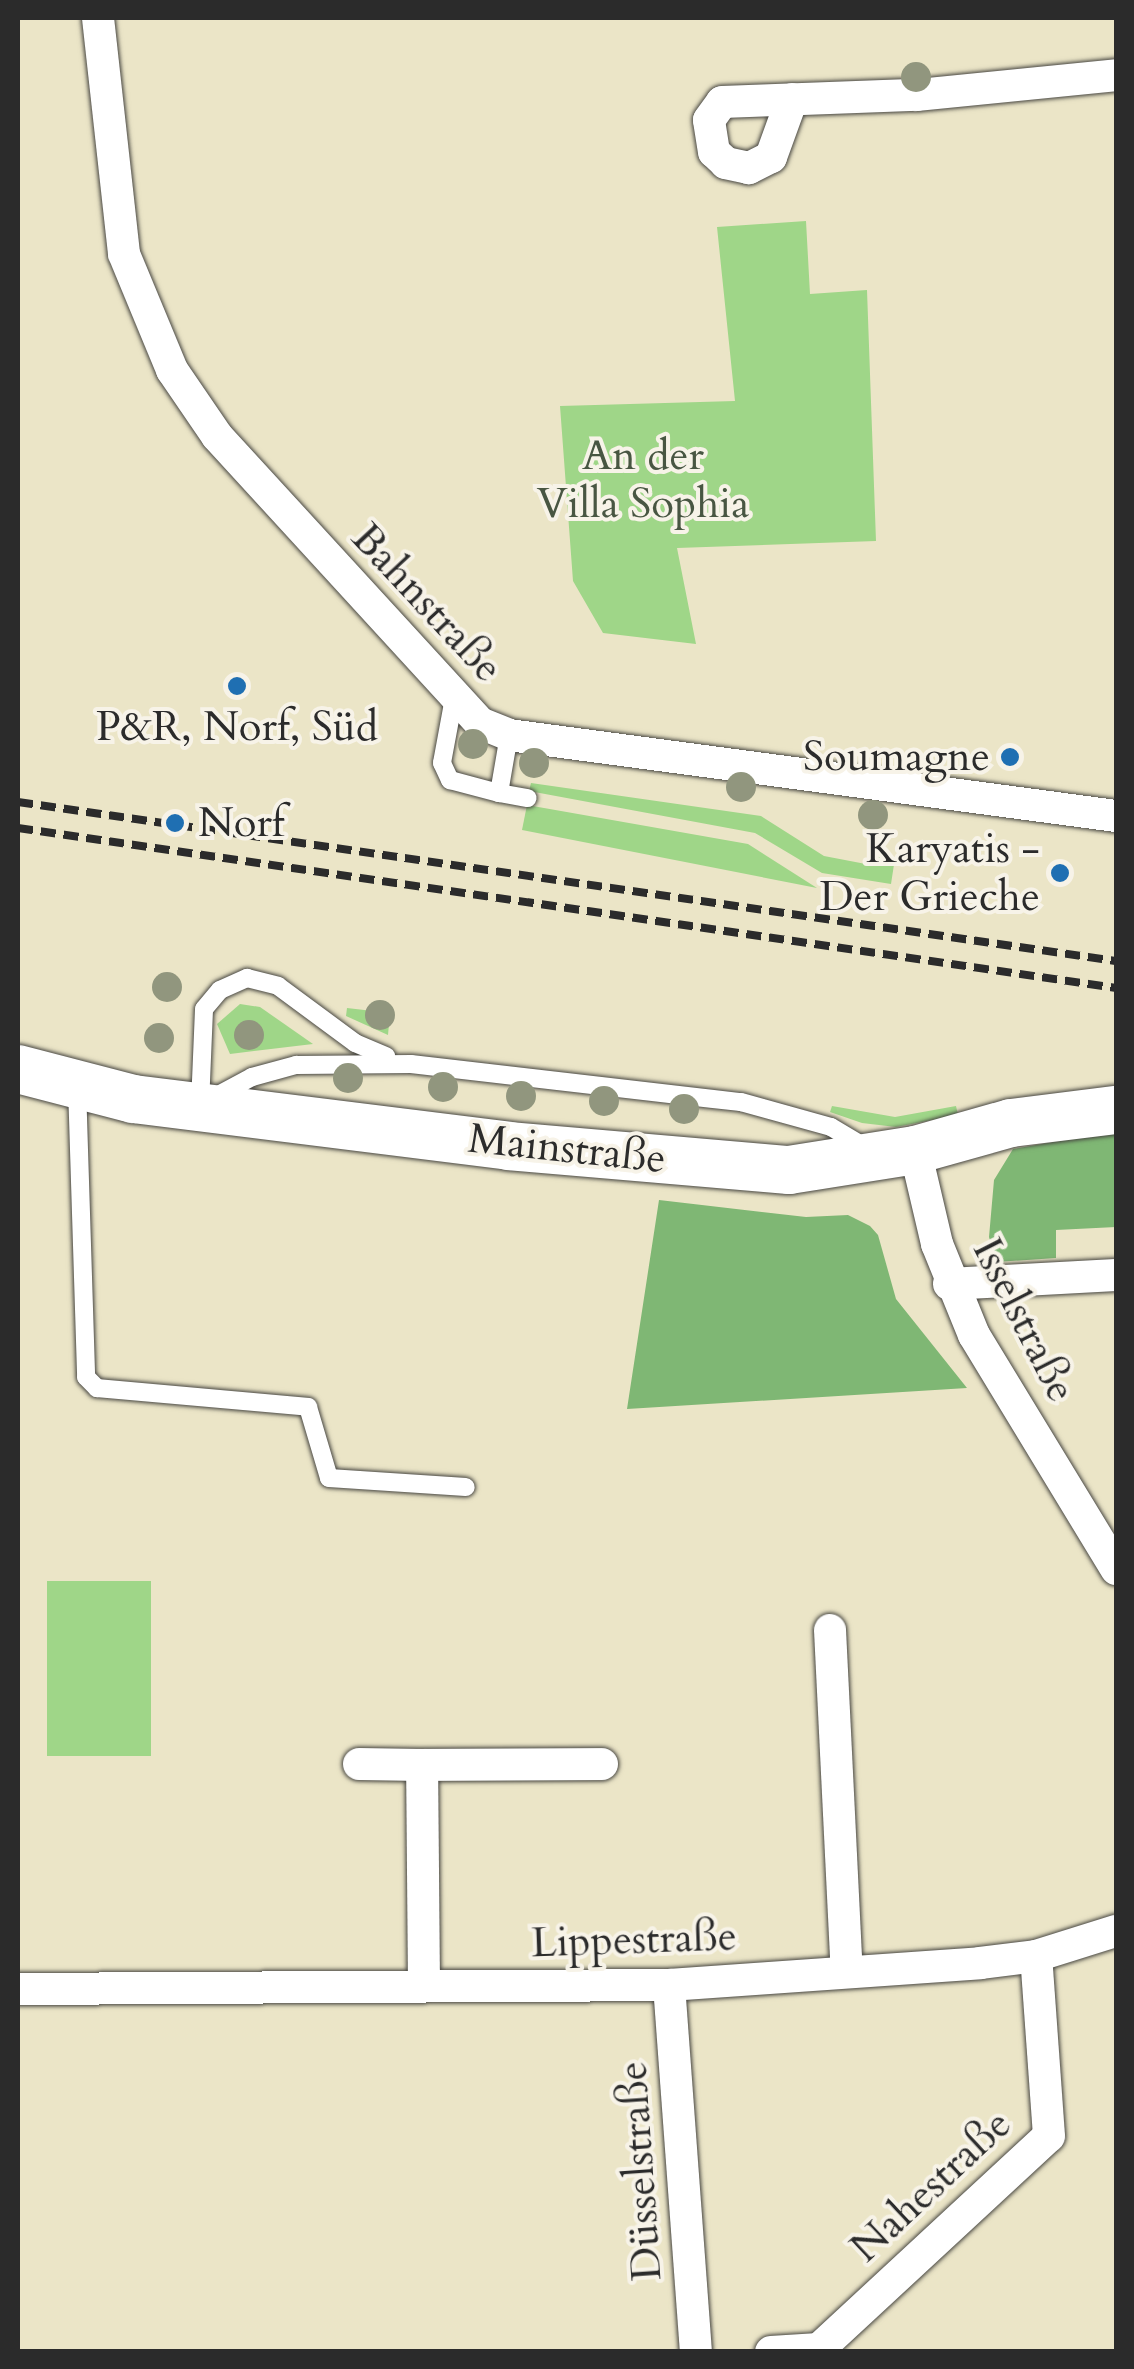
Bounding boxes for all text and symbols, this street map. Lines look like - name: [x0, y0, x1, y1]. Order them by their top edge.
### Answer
- park label: An der Villa Sophia: [537, 431, 749, 530]
- street label: Bahnstraße: [341, 513, 513, 693]
- marker: P&R, Norf, Süd: [226, 675, 248, 697]
- place label: P&R, Norf, Süd: [96, 702, 378, 752]
- place label: Soumagne: [803, 732, 990, 782]
- marker: Soumagne: [999, 746, 1021, 768]
- place label: Norf: [198, 798, 285, 848]
- marker: Norf: [162, 810, 188, 836]
- place label: Karyatis - Der Grieche: [819, 824, 1040, 922]
- marker: Karyatis - Der Grieche: [1049, 862, 1071, 884]
- street label: Mainstraße: [466, 1114, 668, 1184]
- street label: Isselstraße: [961, 1230, 1087, 1410]
- street label: Lippestraße: [530, 1911, 738, 1969]
- street label: Düsselstraße: [607, 2060, 673, 2282]
- street label: Nahestraße: [840, 2099, 1022, 2273]

